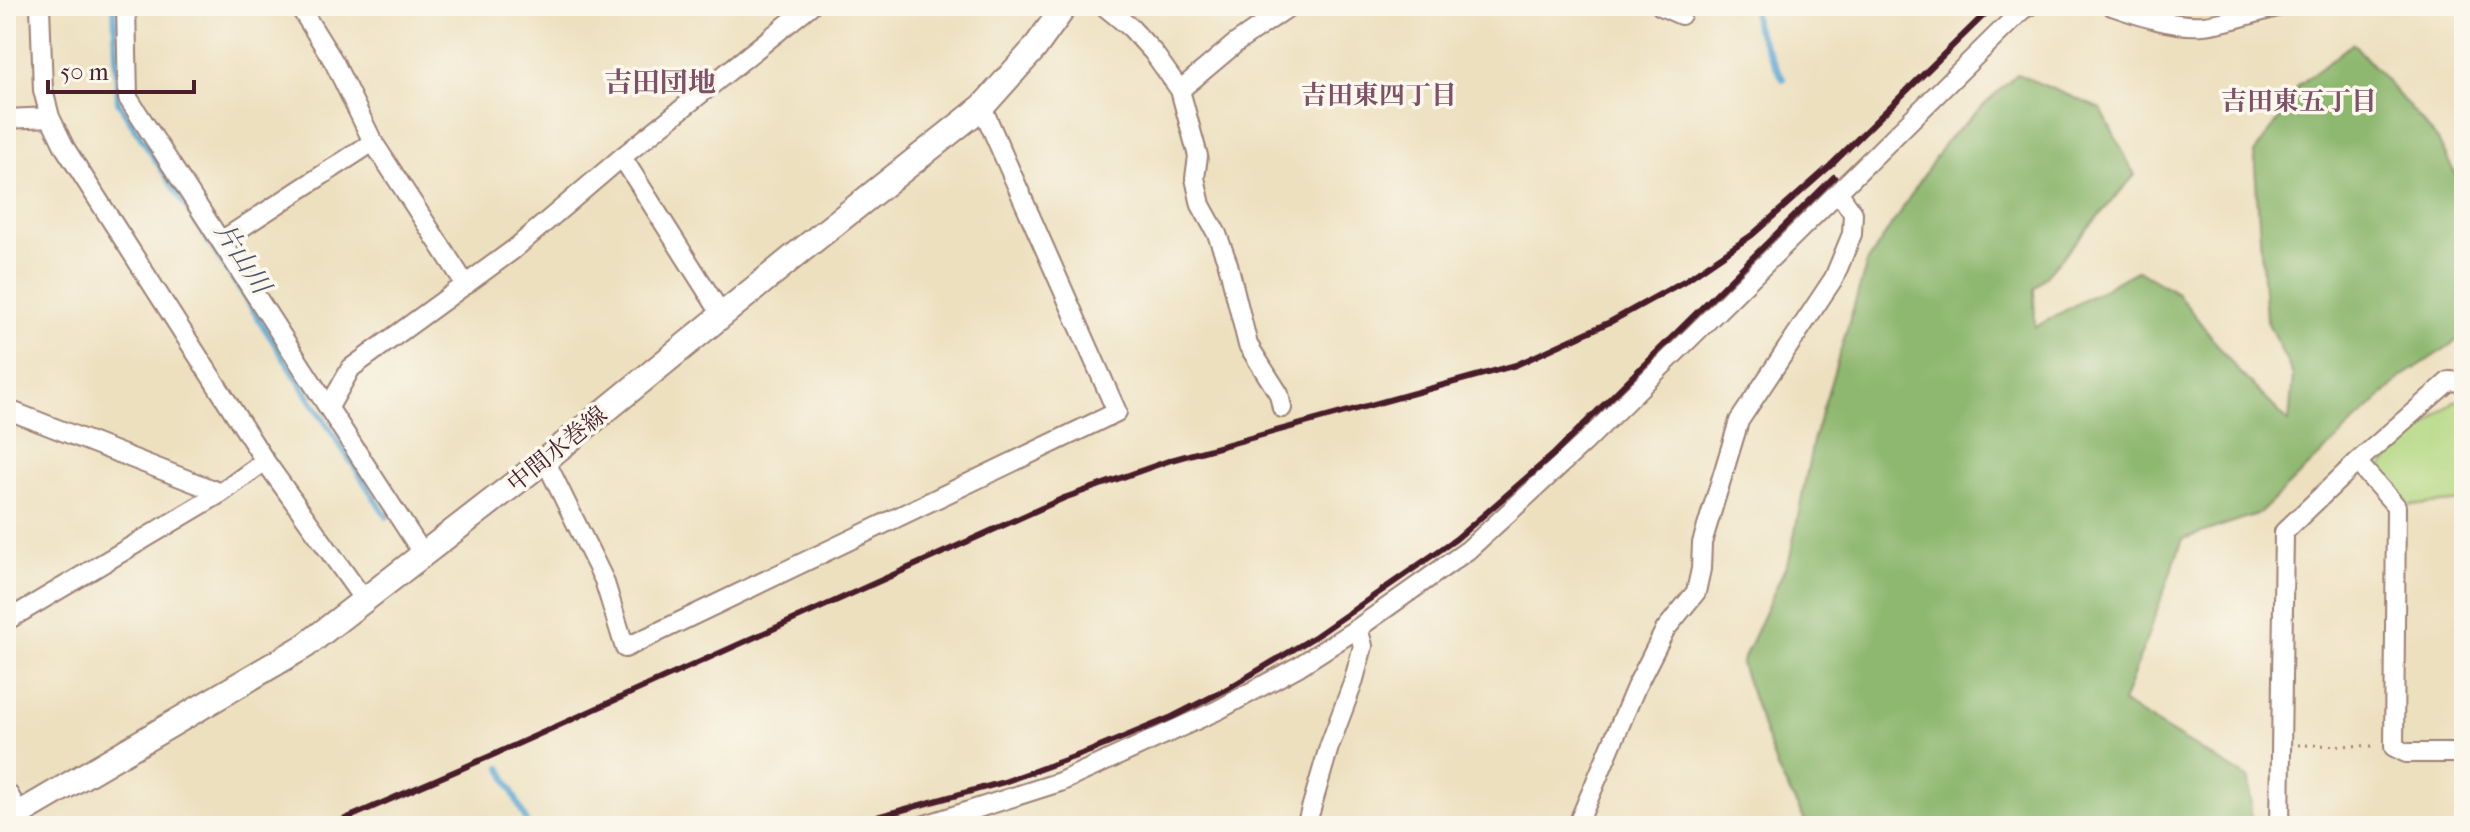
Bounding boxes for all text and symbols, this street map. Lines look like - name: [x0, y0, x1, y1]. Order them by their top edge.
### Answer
- scale bar: [48, 44, 194, 94]
- text: 50 m: [60, 58, 109, 86]
- district label: 吉田団地: [604, 66, 716, 99]
- district label: 吉田東四丁目: [1301, 80, 1457, 111]
- district label: 吉田東五丁目: [2221, 86, 2377, 117]
- water label: 片山川: [208, 217, 278, 302]
- street label: 中間水巻線: [502, 400, 612, 498]

